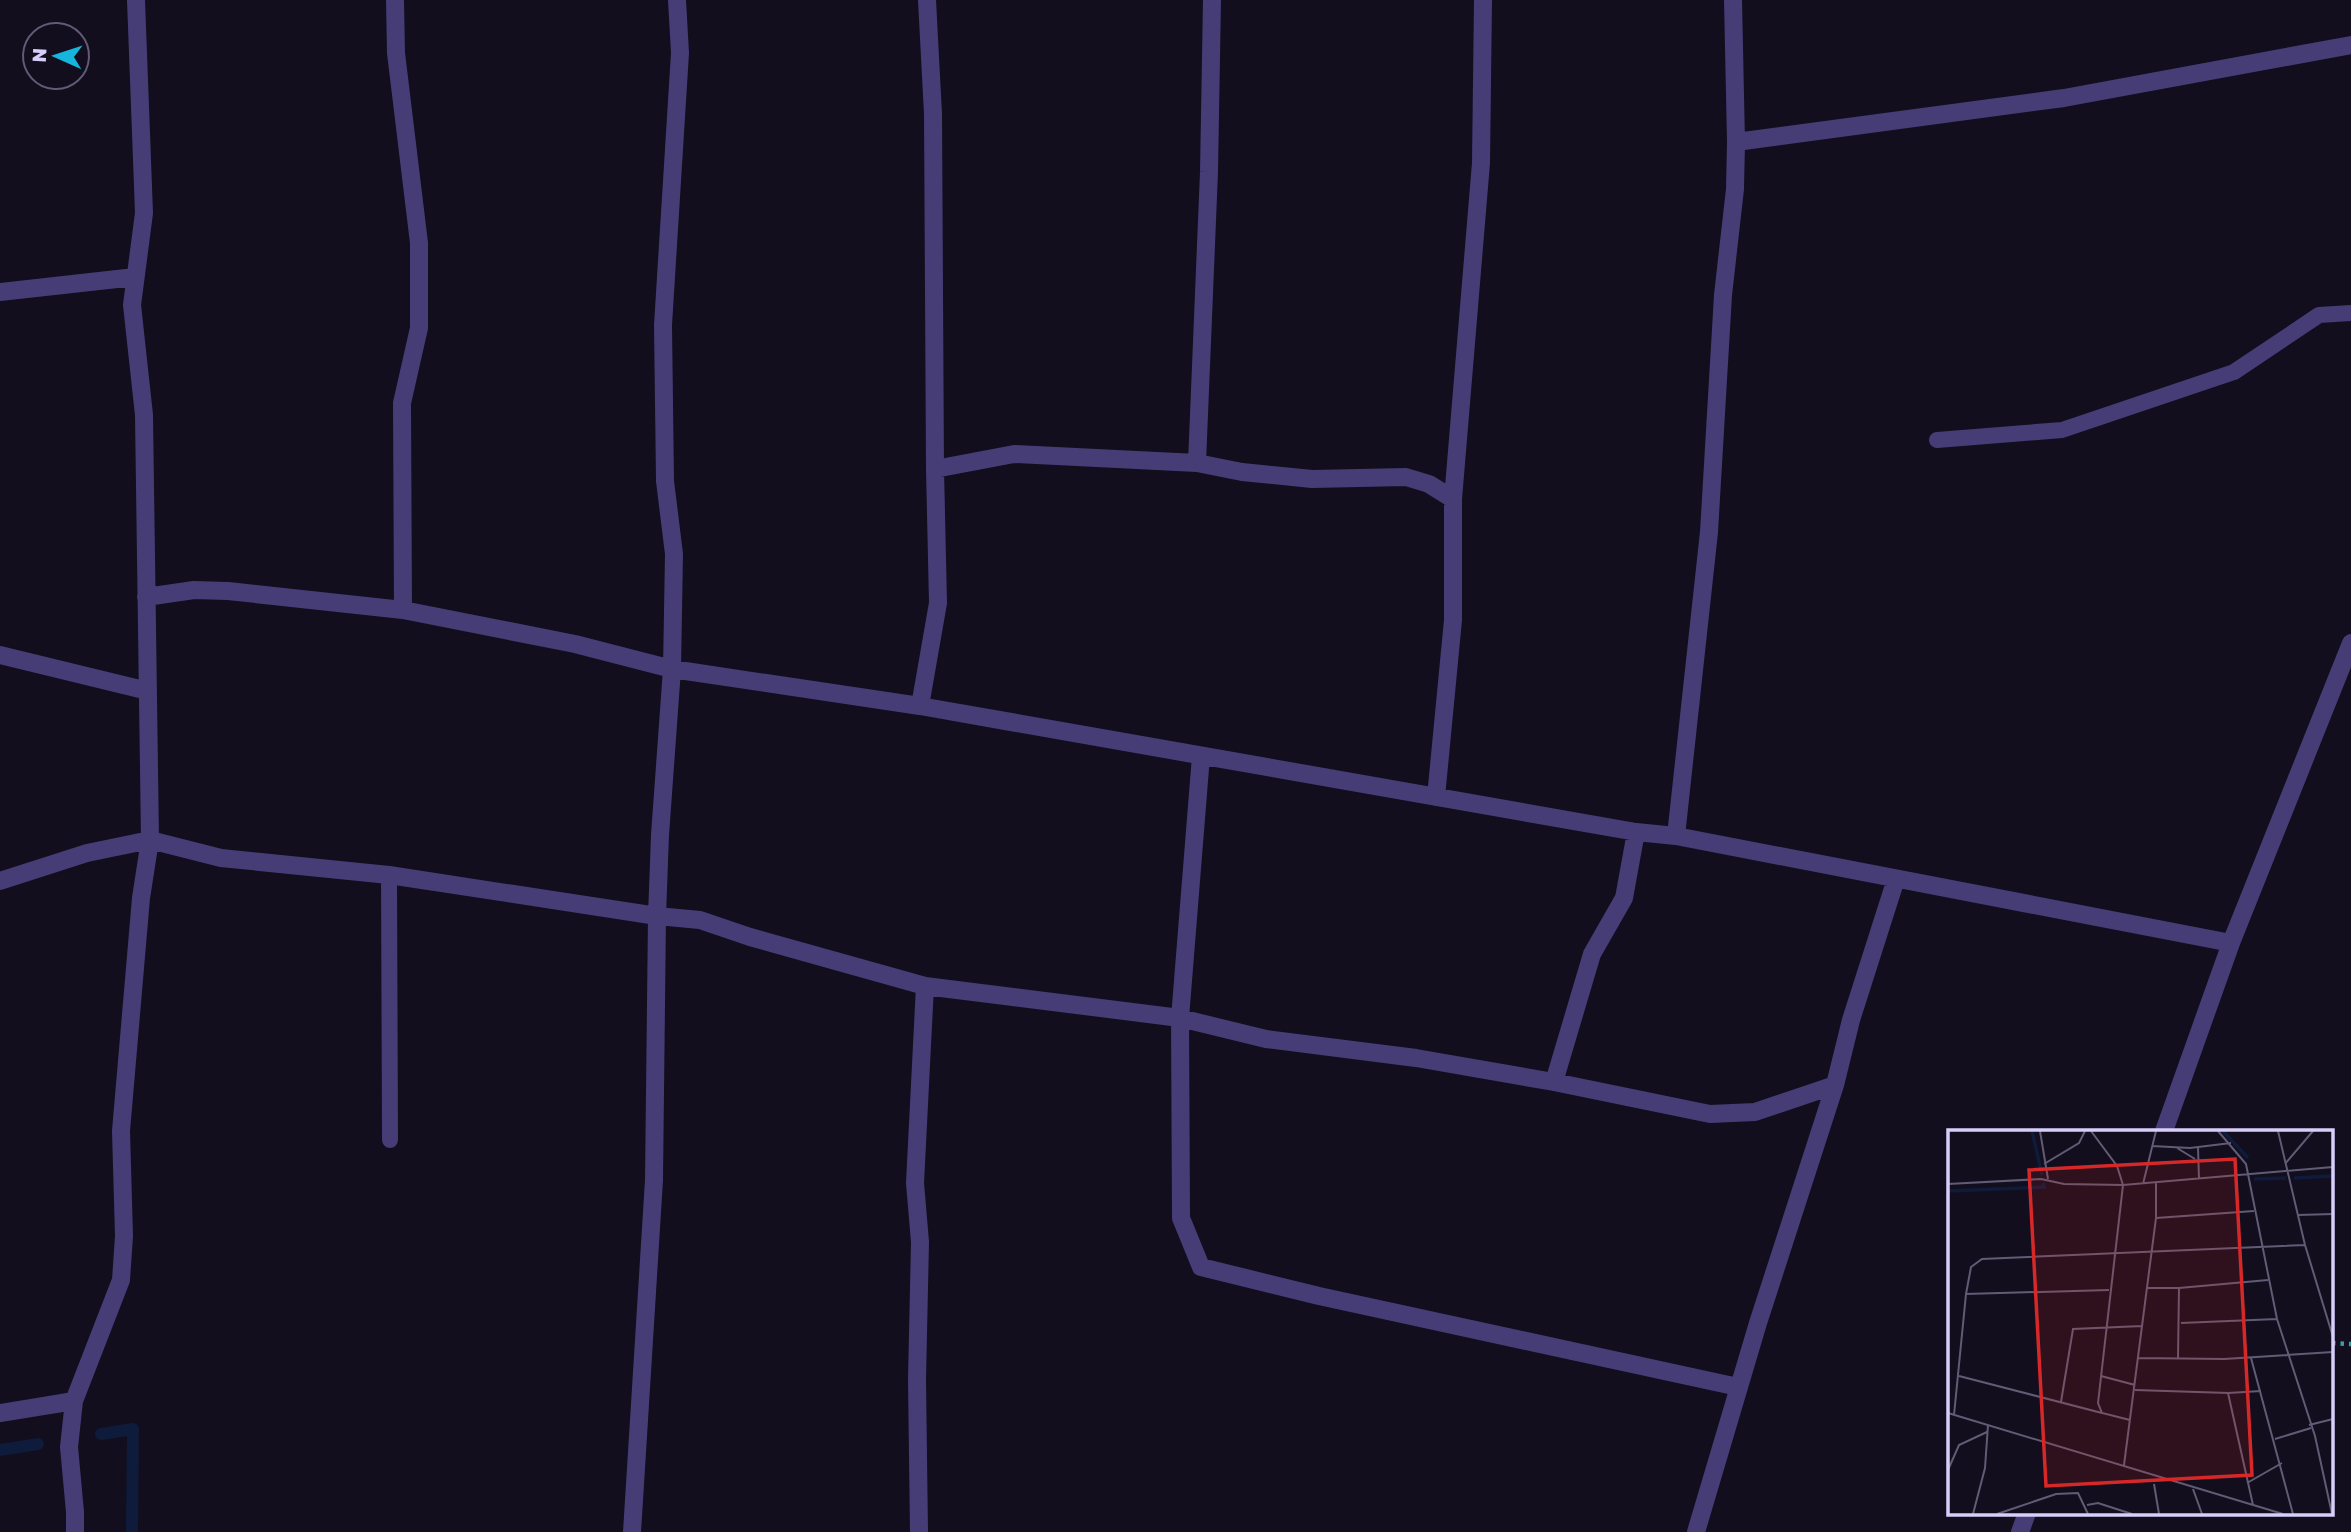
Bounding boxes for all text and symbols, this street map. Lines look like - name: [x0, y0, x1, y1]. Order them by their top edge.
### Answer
- north arrow: [21, 21, 91, 91]
- text: N: [27, 47, 50, 63]
- inset map: [1948, 1130, 2334, 1514]

